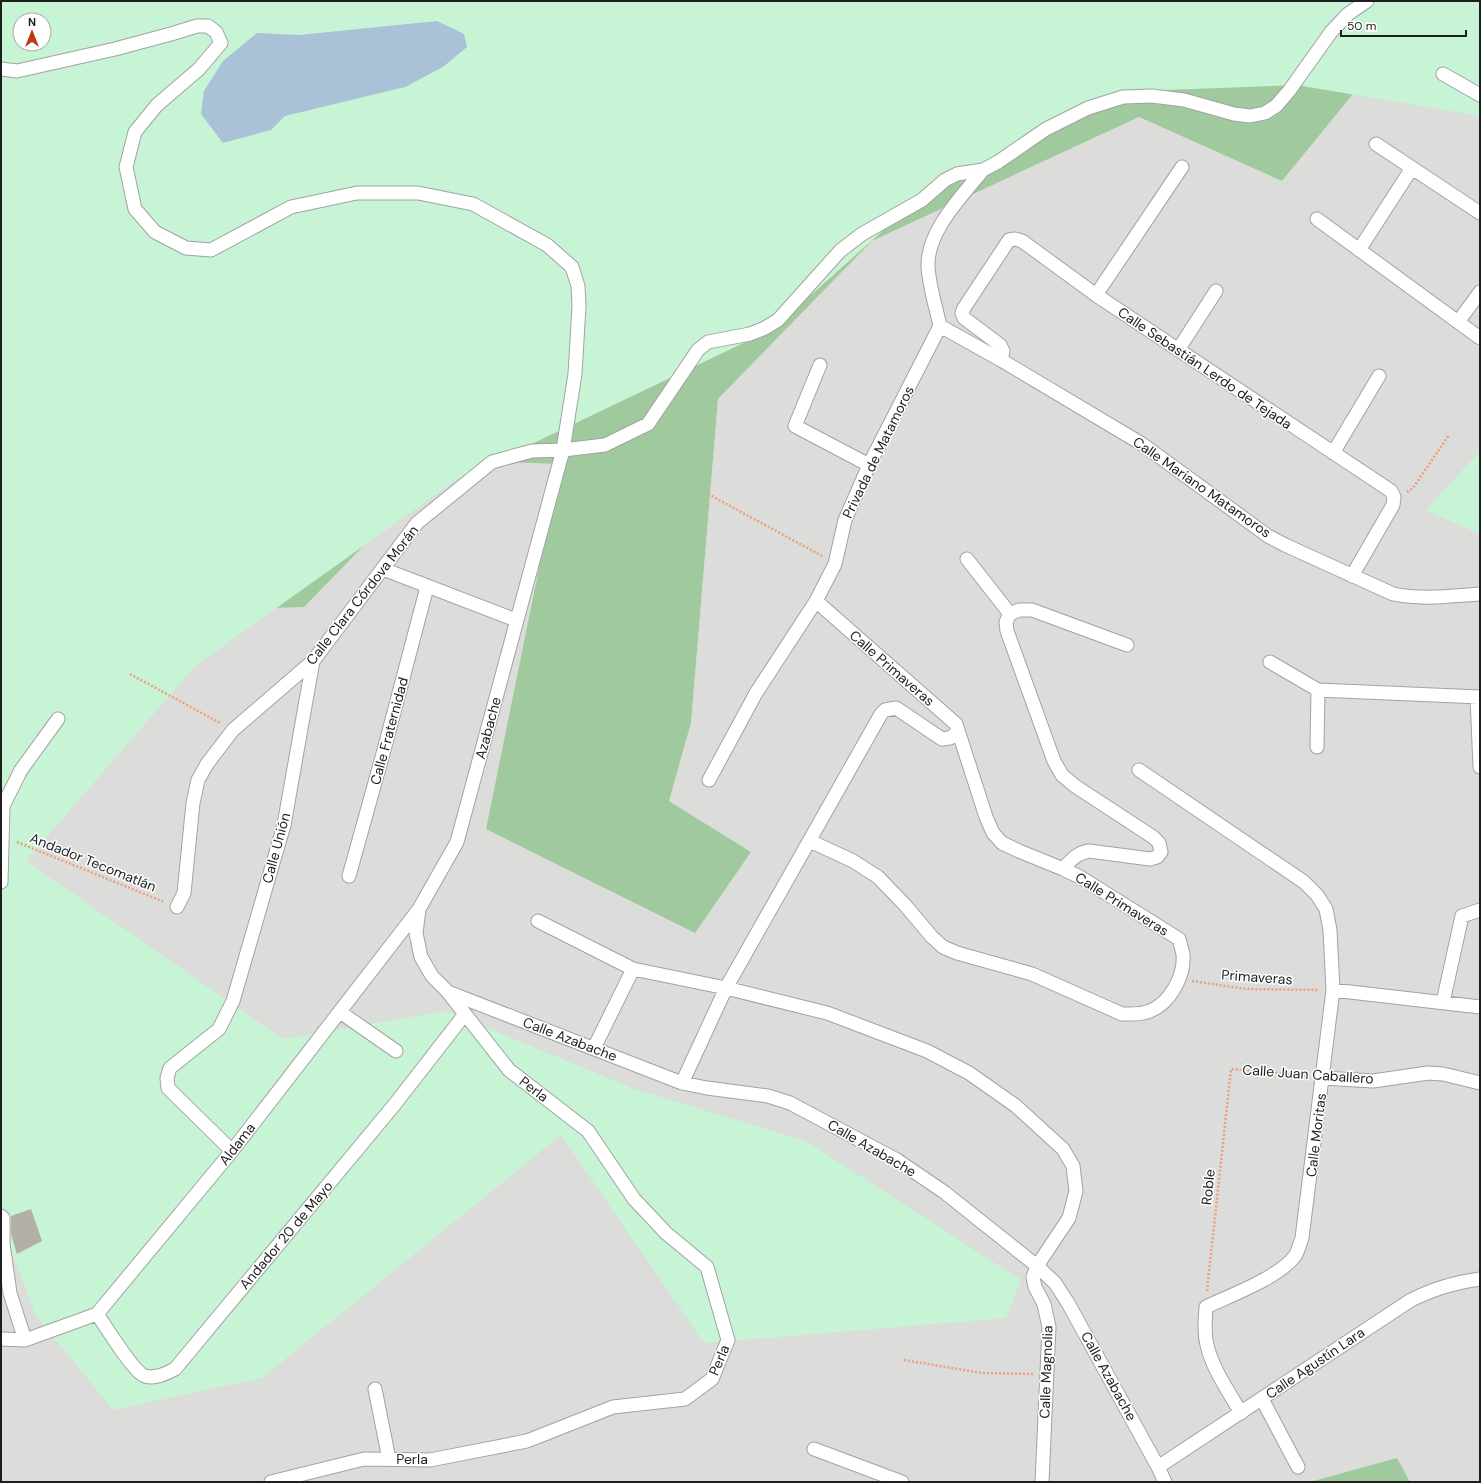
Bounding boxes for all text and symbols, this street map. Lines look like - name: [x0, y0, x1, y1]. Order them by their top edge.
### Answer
- north arrow: [12, 12, 52, 52]
- scale bar: [1341, 12, 1466, 38]
- text: N: [28, 15, 36, 29]
- text: 50 m: [1347, 18, 1376, 34]
- street label: Calle Sebastián Lerdo de Tejada: [1115, 303, 1295, 433]
- street label: Privada de Matamoros: [838, 383, 918, 521]
- street label: Calle Mariano Matamoros: [1129, 432, 1275, 542]
- street label: Calle Clara Córdova Morán: [302, 522, 422, 668]
- street label: Calle Primaveras: [846, 626, 938, 710]
- street label: Calle Fraternidad: [366, 675, 412, 787]
- street label: Azabache: [471, 695, 505, 761]
- street label: Calle Unión: [258, 811, 294, 885]
- street label: Andador Tecomatlán: [27, 828, 159, 896]
- street label: Calle Primaveras: [1072, 868, 1172, 940]
- street label: Primaveras: [1221, 966, 1293, 988]
- street label: Calle Azabache: [520, 1013, 620, 1065]
- street label: Calle Juan Caballero: [1242, 1060, 1374, 1088]
- street label: Perla: [516, 1072, 552, 1106]
- street label: Calle Moritas: [1302, 1092, 1330, 1178]
- street label: Calle Azabache: [825, 1115, 920, 1181]
- street label: Aldama: [215, 1119, 259, 1169]
- street label: Roble: [1197, 1168, 1219, 1206]
- street label: Andador 20 de Mayo: [235, 1177, 337, 1293]
- street label: Calle Agustín Lara: [1262, 1323, 1368, 1403]
- street label: Calle Magnolia: [1035, 1325, 1057, 1419]
- street label: Calle Azabache: [1077, 1328, 1141, 1424]
- street label: Perla: [705, 1342, 733, 1378]
- street label: Perla: [396, 1450, 428, 1468]

